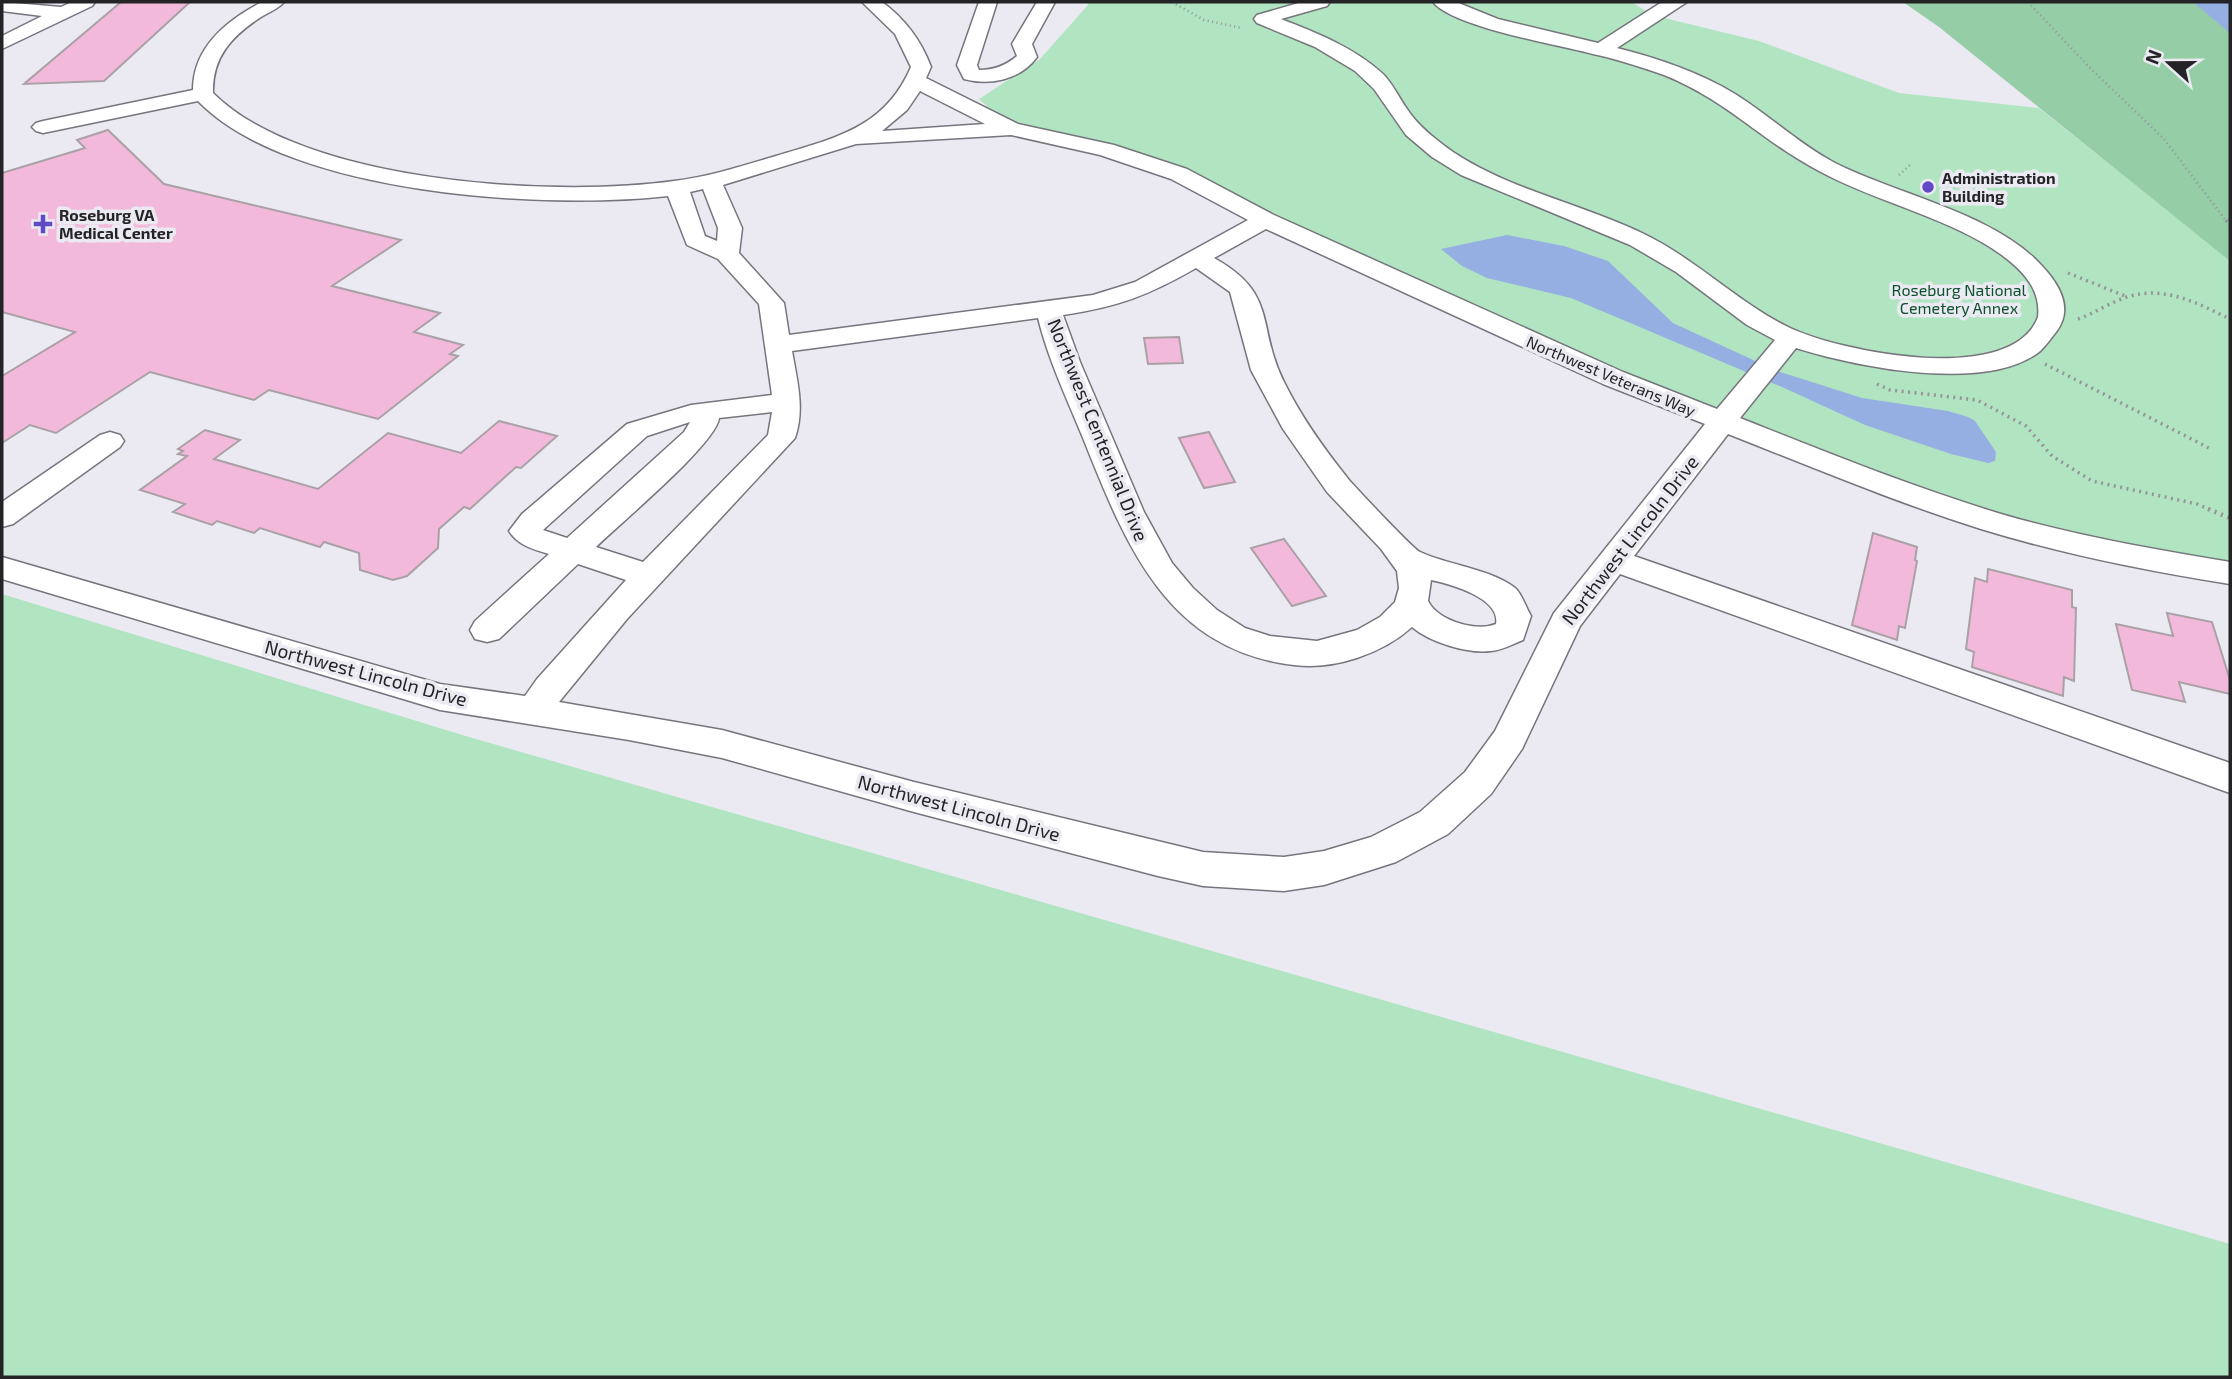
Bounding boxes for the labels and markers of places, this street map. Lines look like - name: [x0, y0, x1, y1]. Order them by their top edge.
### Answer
- place label: Administration Building: [1942, 168, 2056, 205]
- marker: Administration Building: [1920, 179, 1936, 195]
- place label: Roseburg VA Medical Center: [59, 205, 173, 242]
- marker: Roseburg VA Medical Center: [33, 214, 53, 234]

